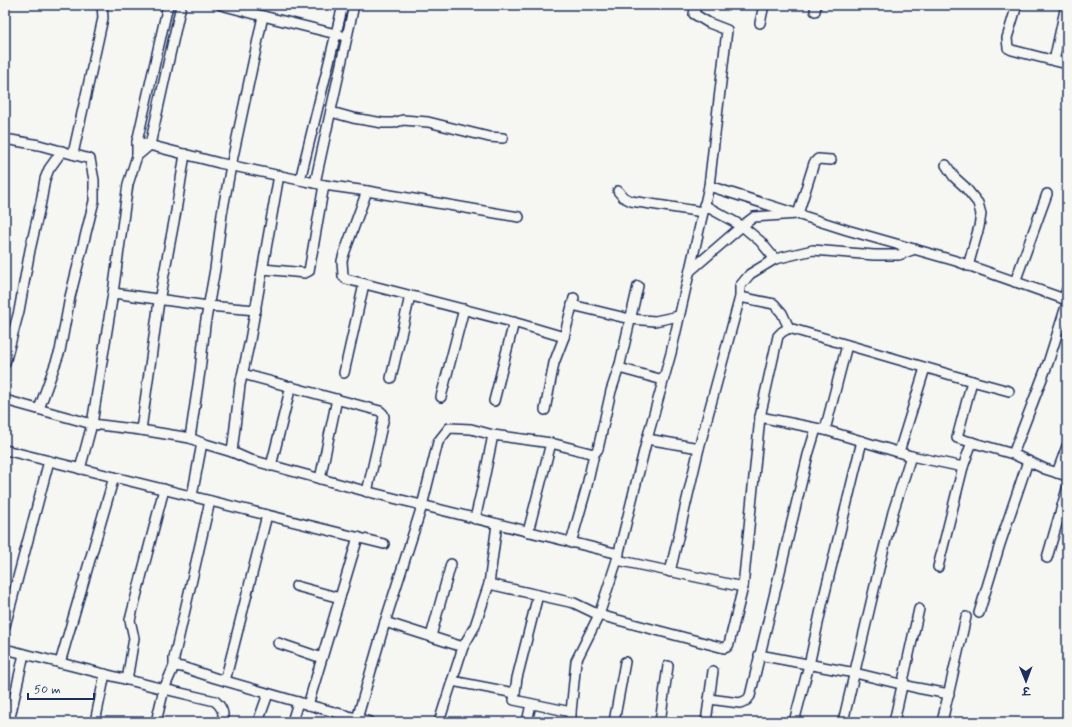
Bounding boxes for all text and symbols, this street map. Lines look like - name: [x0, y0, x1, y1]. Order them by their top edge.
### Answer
- north arrow: [1006, 661, 1046, 701]
- scale bar: [28, 675, 94, 701]
- text: 50 m: [34, 682, 61, 698]
- text: उ: [1021, 683, 1031, 697]

